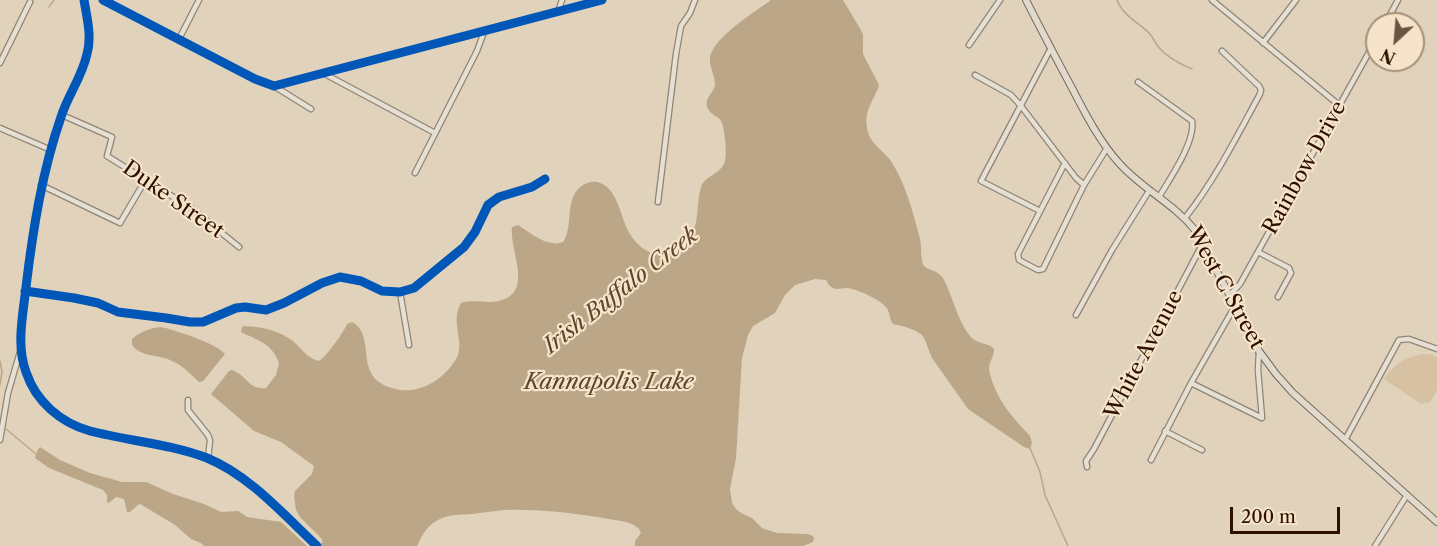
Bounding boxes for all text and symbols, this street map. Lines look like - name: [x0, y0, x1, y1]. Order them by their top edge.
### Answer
- north arrow: [1365, 12, 1425, 72]
- text: N: [1377, 44, 1399, 68]
- street label: Rainbow Drive: [1258, 97, 1352, 239]
- street label: Duke Street: [117, 156, 229, 244]
- water label: Irish Buffalo Creek: [538, 222, 704, 360]
- street label: West C Street: [1181, 222, 1269, 354]
- street label: White Avenue: [1099, 286, 1189, 424]
- water label: Kannapolis Lake: [524, 370, 694, 396]
- scale bar: [1233, 495, 1342, 533]
- text: 200 m: [1241, 506, 1296, 528]

